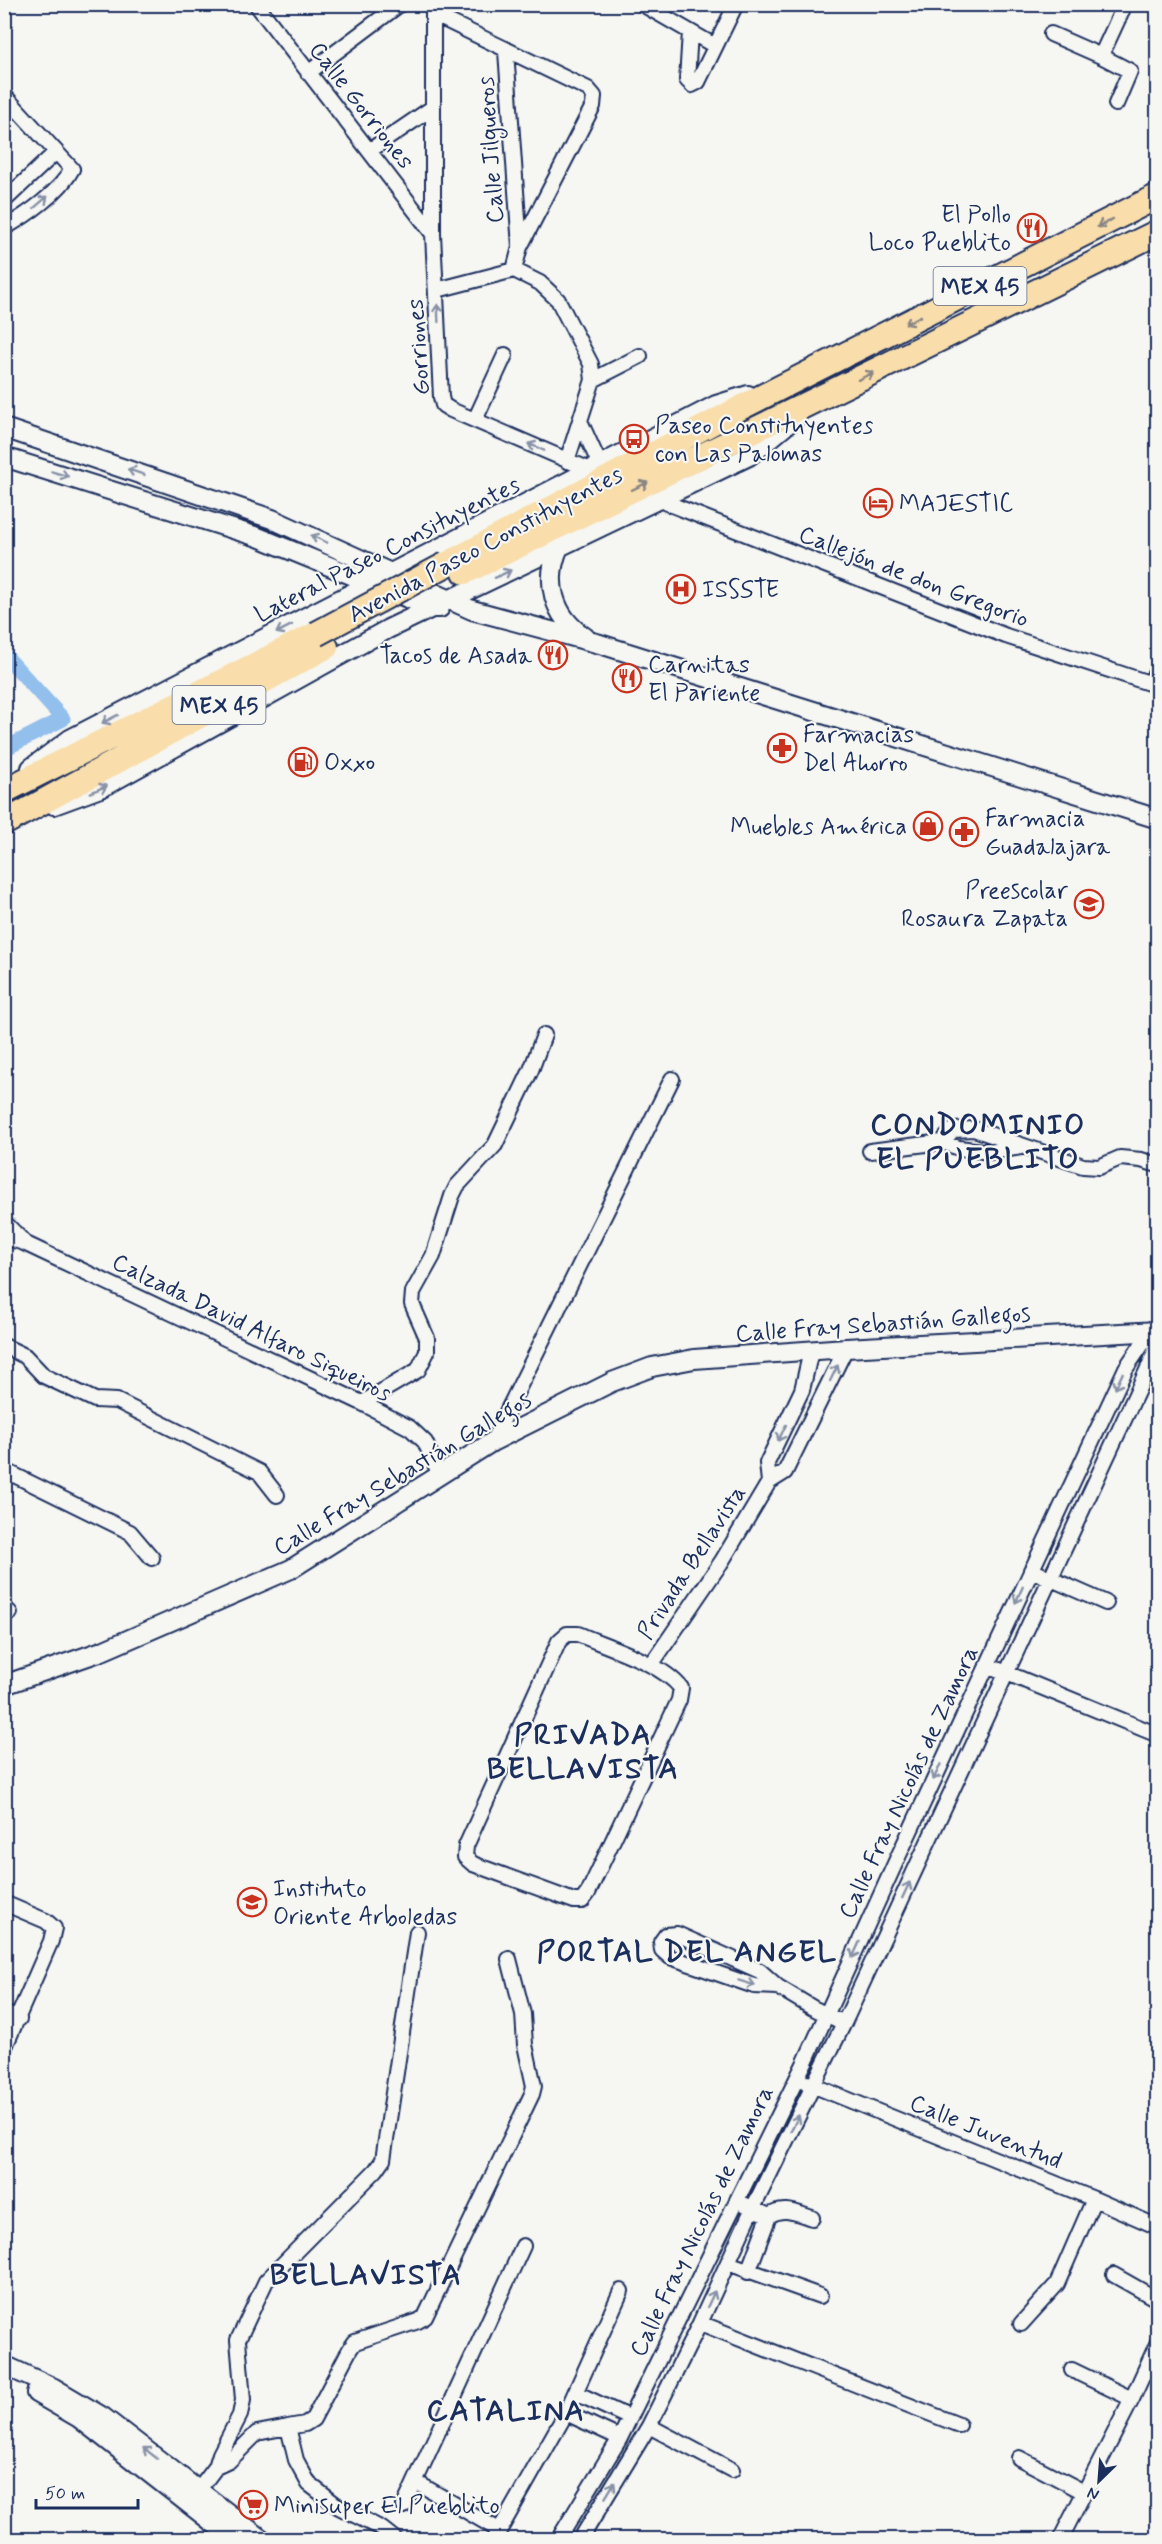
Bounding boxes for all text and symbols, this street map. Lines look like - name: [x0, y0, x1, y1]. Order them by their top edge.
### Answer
- street label: Calle Gorriones: [301, 36, 420, 176]
- street label: Calle Jilgueros: [471, 75, 514, 224]
- one-way arrow: [33, 195, 49, 208]
- place label: El Pollo Loco Pueblito: [869, 200, 1011, 259]
- restaurant icon: El Pollo Loco Pueblito: [1016, 212, 1048, 244]
- one-way arrow: [1097, 217, 1115, 229]
- road number: MEX 45: [934, 267, 1026, 305]
- street label: Gorriones: [401, 297, 438, 396]
- one-way arrow: [432, 303, 443, 323]
- one-way arrow: [904, 315, 922, 327]
- one-way arrow: [857, 370, 875, 382]
- place label: Paseo Constituyentes con Las Palomas: [655, 411, 874, 470]
- bus stop icon: Paseo Constituyentes con Las Palomas: [618, 423, 650, 455]
- one-way arrow: [528, 441, 546, 452]
- street label: Avenida Paseo Constituyentes: [343, 459, 629, 631]
- one-way arrow: [128, 465, 146, 476]
- one-way arrow: [50, 469, 69, 480]
- street label: Lateral Paseo Consituyentes: [250, 470, 526, 631]
- one-way arrow: [631, 480, 649, 492]
- hotel icon: MAJESTIC: [862, 487, 894, 519]
- place label: MAJESTIC: [899, 489, 1013, 520]
- street label: Callejón de don Gregorio: [794, 519, 1033, 636]
- one-way arrow: [311, 533, 329, 545]
- one-way arrow: [494, 567, 512, 579]
- hospital icon: ISSSTE: [665, 573, 697, 605]
- place label: ISSSTE: [702, 575, 779, 606]
- one-way arrow: [275, 624, 293, 635]
- restaurant icon: Tacos de Asada: [537, 639, 569, 671]
- place label: Tacos de Asada: [379, 641, 533, 672]
- place label: Carnitas El Pariente: [648, 650, 760, 709]
- restaurant icon: Carnitas El Pariente: [611, 662, 643, 694]
- road number: MEX 45: [172, 686, 266, 724]
- one-way arrow: [102, 713, 120, 725]
- place label: Farmacias Del Ahorro: [803, 720, 914, 779]
- pharmacy icon: Farmacias Del Ahorro: [766, 732, 798, 764]
- fuel station icon: Oxxo: [287, 746, 319, 778]
- place label: Oxxo: [324, 748, 375, 779]
- one-way arrow: [89, 782, 107, 794]
- place label: Farmacia Guadalajara: [985, 804, 1111, 863]
- shop icon: Muebles América: [912, 810, 944, 842]
- place label: Muebles América: [730, 812, 907, 843]
- pharmacy icon: Farmacia Guadalajara: [948, 816, 980, 848]
- place label: Preescolar Rosaura Zapata: [901, 876, 1069, 935]
- school or university icon: Preescolar Rosaura Zapata: [1073, 888, 1105, 920]
- district label: CONDOMINIO EL PUEBLITO: [870, 1106, 1086, 1179]
- street label: Calzada David Alfaro Siqueiros: [106, 1247, 397, 1410]
- street label: Calle Fray Sebastián Gallegos: [735, 1299, 1032, 1353]
- one-way arrow: [828, 1365, 840, 1382]
- one-way arrow: [1113, 1371, 1125, 1389]
- street label: Calle Fray Sebastián Gallegos: [268, 1385, 539, 1566]
- one-way arrow: [775, 1423, 787, 1441]
- street label: Privada Bellavista: [631, 1480, 754, 1646]
- one-way arrow: [1013, 1586, 1024, 1604]
- street label: Calle Fray Nicolás de Zamora: [832, 1641, 986, 1924]
- district label: PRIVADA BELLAVISTA: [487, 1716, 679, 1789]
- one-way arrow: [930, 1763, 942, 1781]
- place label: Instituto Oriente Arboledas: [273, 1874, 457, 1933]
- one-way arrow: [900, 1881, 912, 1899]
- school or university icon: Instituto Oriente Arboledas: [236, 1886, 268, 1918]
- district label: PORTAL DEL ANGEL: [537, 1933, 837, 1972]
- one-way arrow: [850, 1940, 861, 1958]
- one-way arrow: [737, 1978, 756, 1989]
- street label: Calle Fray Nicolás de Zamora: [623, 2081, 782, 2362]
- street label: Calle Juventud: [905, 2088, 1066, 2177]
- one-way arrow: [790, 2114, 801, 2132]
- district label: BELLAVISTA: [270, 2256, 462, 2295]
- one-way arrow: [706, 2291, 718, 2309]
- district label: CATALINA: [427, 2392, 585, 2431]
- one-way arrow: [142, 2447, 158, 2460]
- north arrow: [1069, 2451, 1129, 2511]
- scale bar: [36, 2472, 138, 2510]
- one-way arrow: [604, 2481, 616, 2498]
- text: N: [1084, 2481, 1103, 2505]
- text: 50 m: [45, 2482, 85, 2506]
- supermarket icon: Minisuper El Pueblito: [237, 2489, 269, 2521]
- place label: Minisuper El Pueblito: [274, 2491, 500, 2522]

